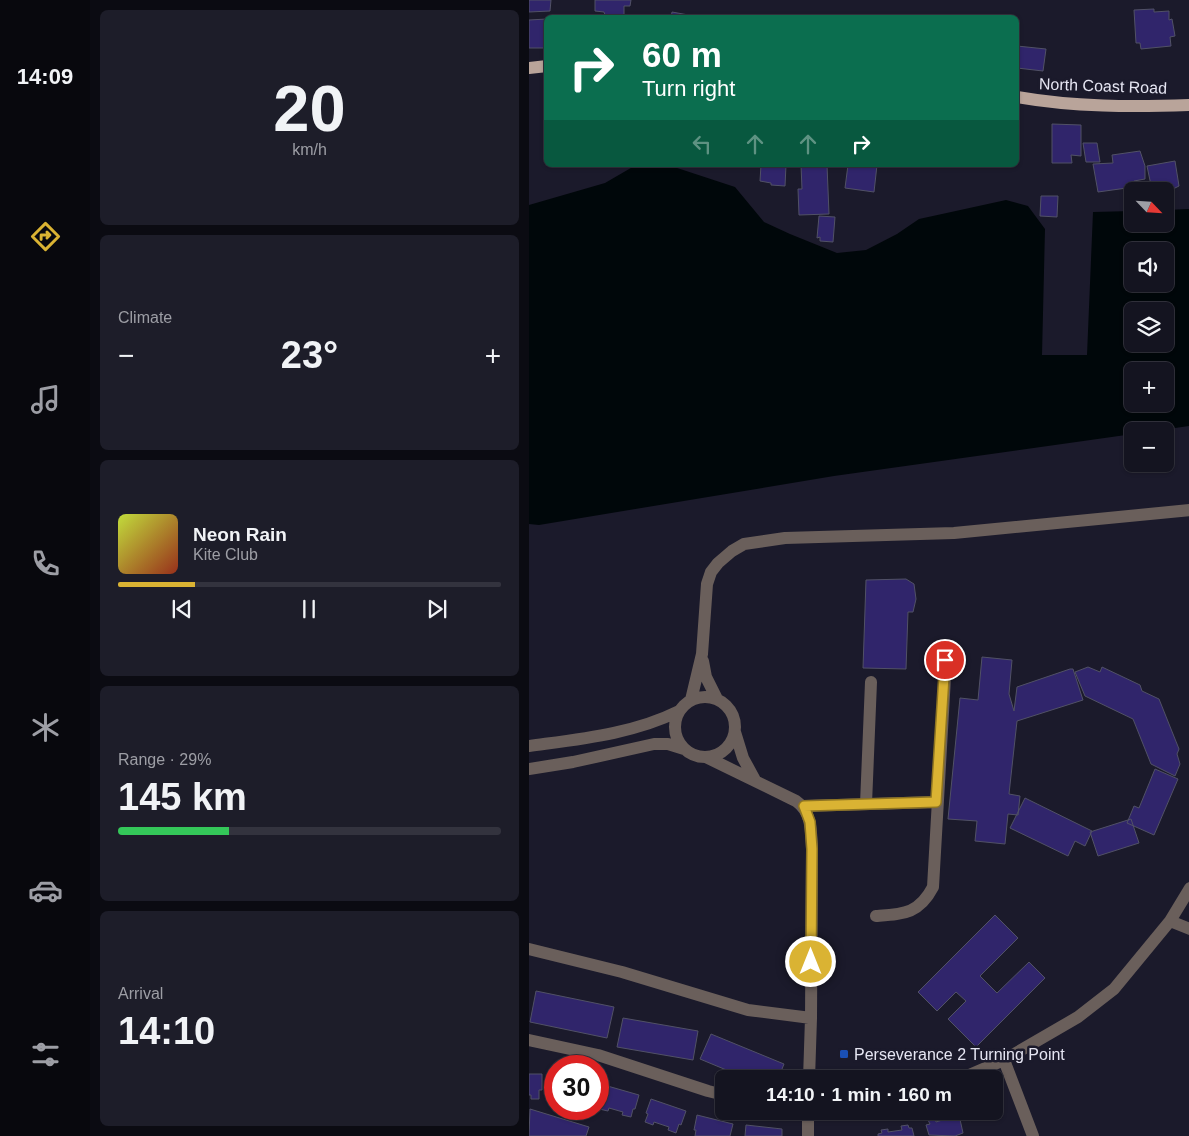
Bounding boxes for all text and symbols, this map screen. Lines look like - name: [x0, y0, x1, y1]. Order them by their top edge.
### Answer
- icon: right: [559, 35, 624, 100]
- text: 60 m: [642, 35, 722, 74]
- text: 14:09: [17, 64, 73, 89]
- text: 20: [273, 72, 346, 145]
- street label: North Coast Road: [1039, 75, 1167, 97]
- text: Turn right: [642, 76, 735, 101]
- icon: left: [688, 130, 716, 158]
- icon: ahead: [741, 130, 769, 158]
- icon: ahead: [794, 130, 822, 158]
- icon: right: [847, 130, 875, 158]
- text: km/h: [292, 141, 327, 158]
- north arrow: [1124, 182, 1174, 232]
- map controls: [1124, 182, 1174, 472]
- icon: directions: [28, 219, 63, 254]
- button: sound: [1124, 242, 1174, 292]
- button: layers: [1124, 302, 1174, 352]
- text: Climate: [118, 309, 172, 326]
- text: 23°: [281, 334, 338, 376]
- text: −: [118, 340, 134, 371]
- text: +: [485, 340, 501, 371]
- button: +: [1124, 362, 1174, 412]
- icon: music: [28, 382, 63, 417]
- button: −: [1124, 422, 1174, 472]
- text: Neon Rain: [193, 524, 287, 545]
- icon: phone: [28, 546, 63, 581]
- text: Kite Club: [193, 546, 258, 563]
- icon: previous: [168, 595, 196, 623]
- icon: pause: [295, 595, 323, 623]
- icon: next: [423, 595, 451, 623]
- pin: [924, 639, 966, 681]
- icon: arrive: [931, 646, 959, 674]
- icon: climate: [28, 710, 63, 745]
- text: Range · 29%: [118, 751, 211, 768]
- text: 145 km: [118, 776, 247, 818]
- icon: car: [28, 873, 63, 908]
- position arrow: [784, 935, 836, 987]
- text: Arrival: [118, 985, 163, 1002]
- text: 14:10: [118, 1010, 215, 1052]
- icon: filters: [28, 1037, 63, 1072]
- place label: Perseverance 2 Turning Point: [854, 1046, 1065, 1063]
- marker: Perseverance 2 Turning Point: [838, 1048, 850, 1060]
- speed limit sign: 30: [544, 1055, 609, 1120]
- text: 14:10 · 1 min · 160 m: [766, 1084, 952, 1105]

